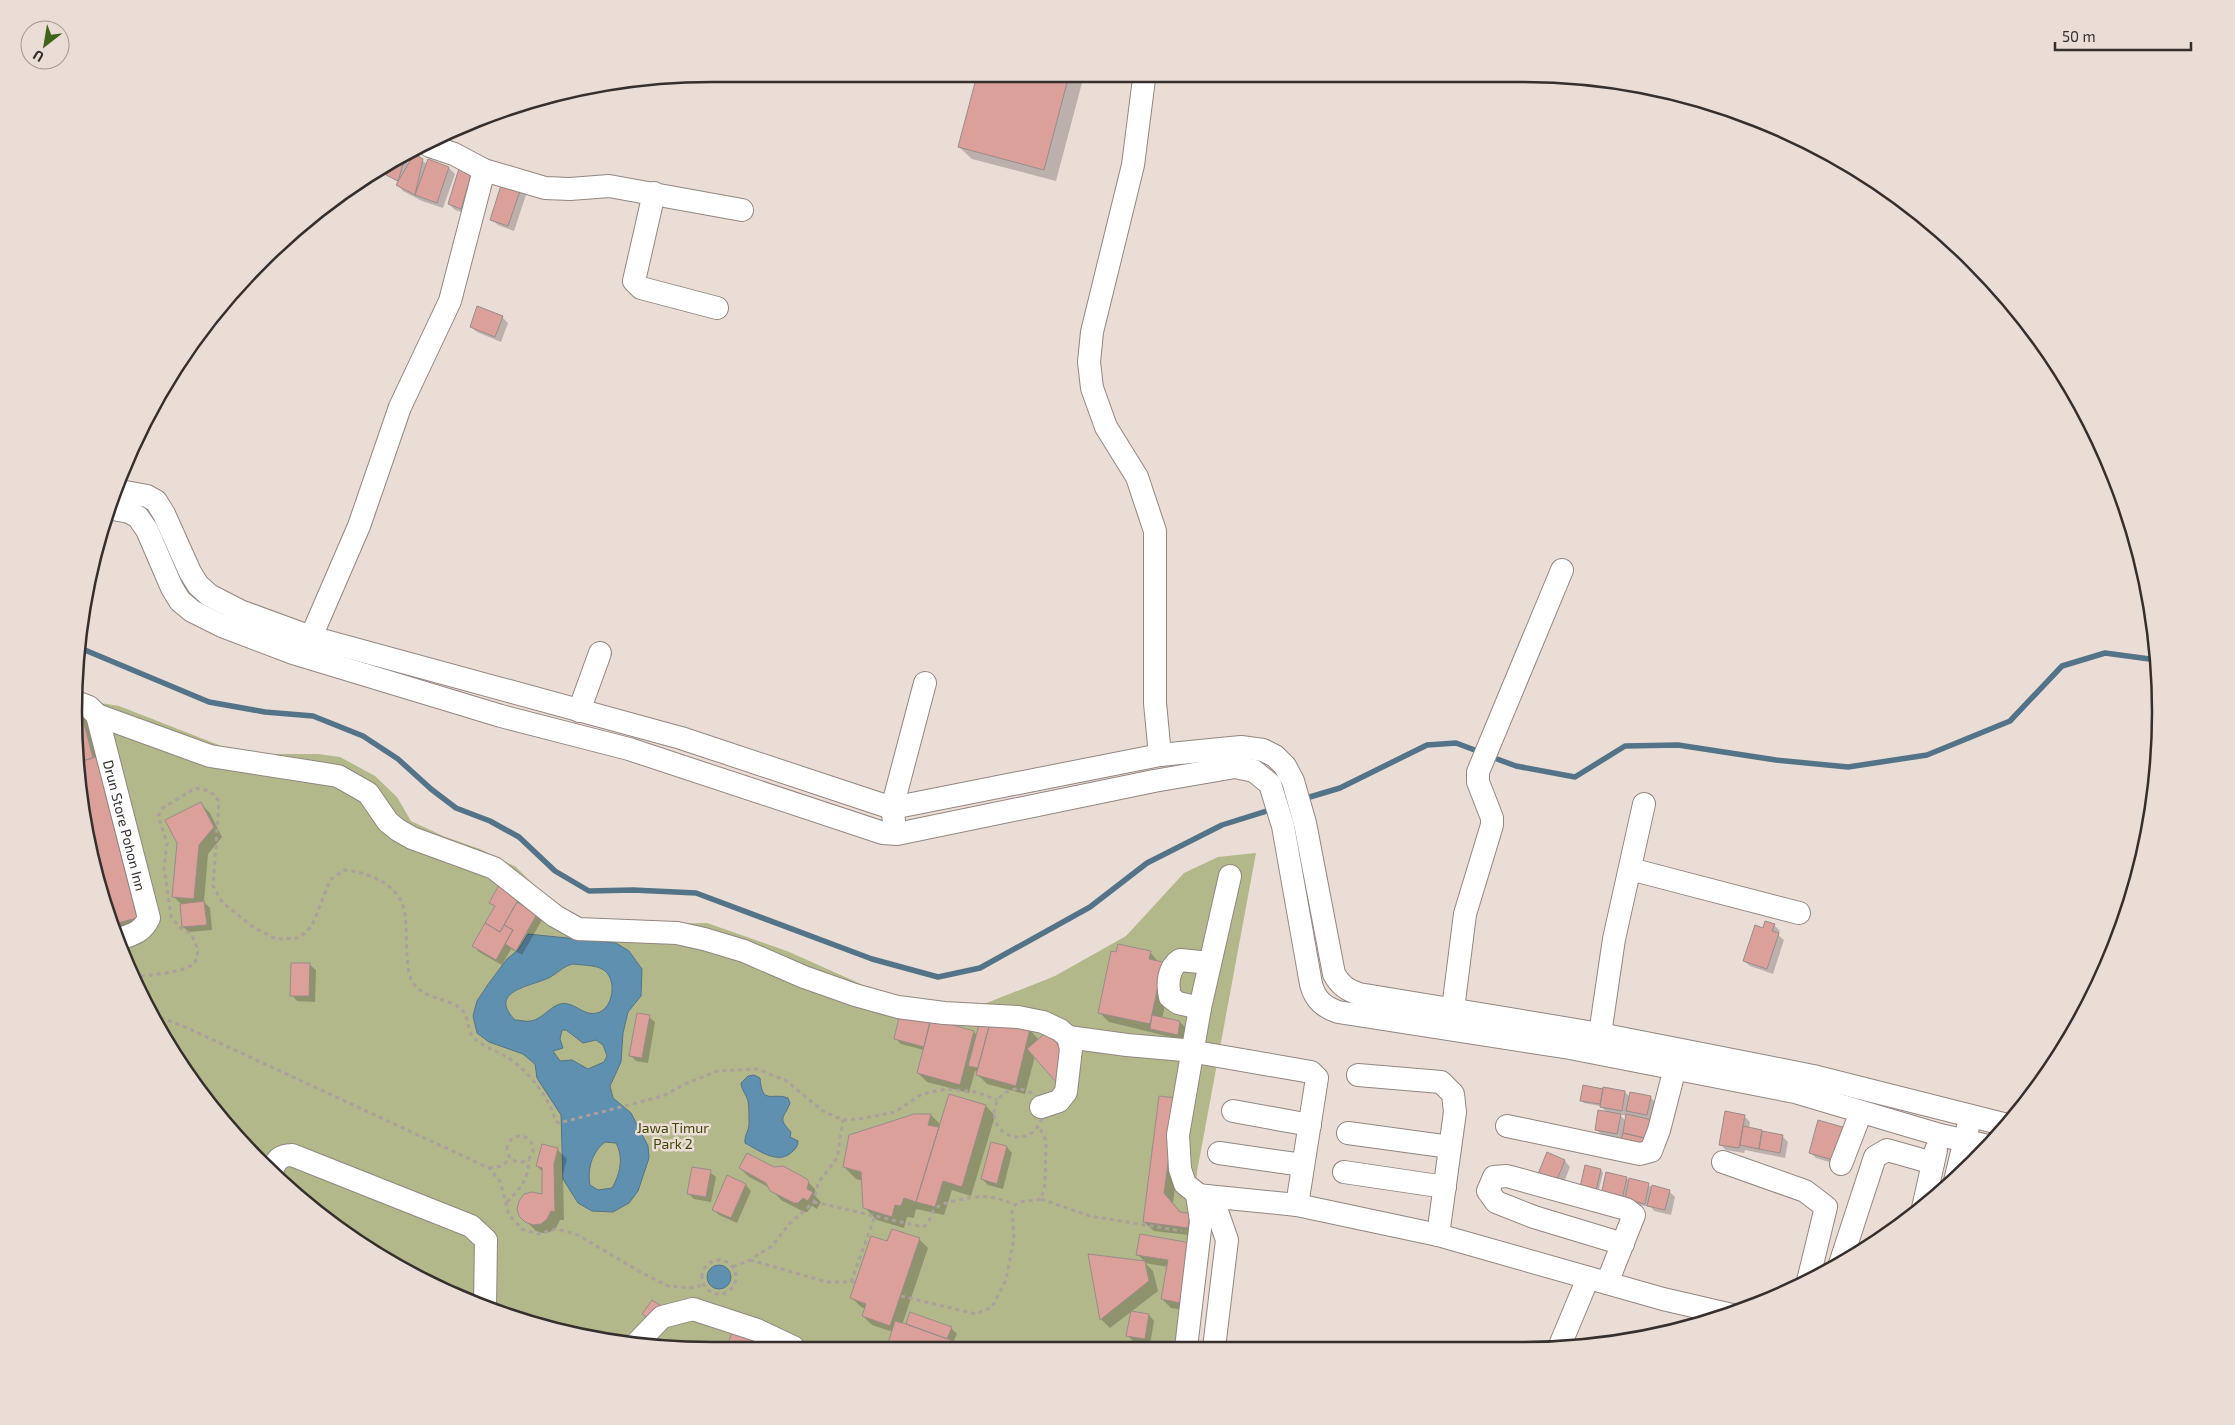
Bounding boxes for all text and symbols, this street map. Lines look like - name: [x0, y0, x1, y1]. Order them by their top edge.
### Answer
- north arrow: [20, 20, 70, 70]
- scale bar: [2055, 20, 2191, 52]
- text: 50 m: [2062, 27, 2096, 45]
- text: U: [30, 47, 47, 66]
- street label: Drun Store Pohon Inn: [100, 758, 150, 893]
- park label: Jawa Timur Park 2: [637, 1119, 709, 1152]

